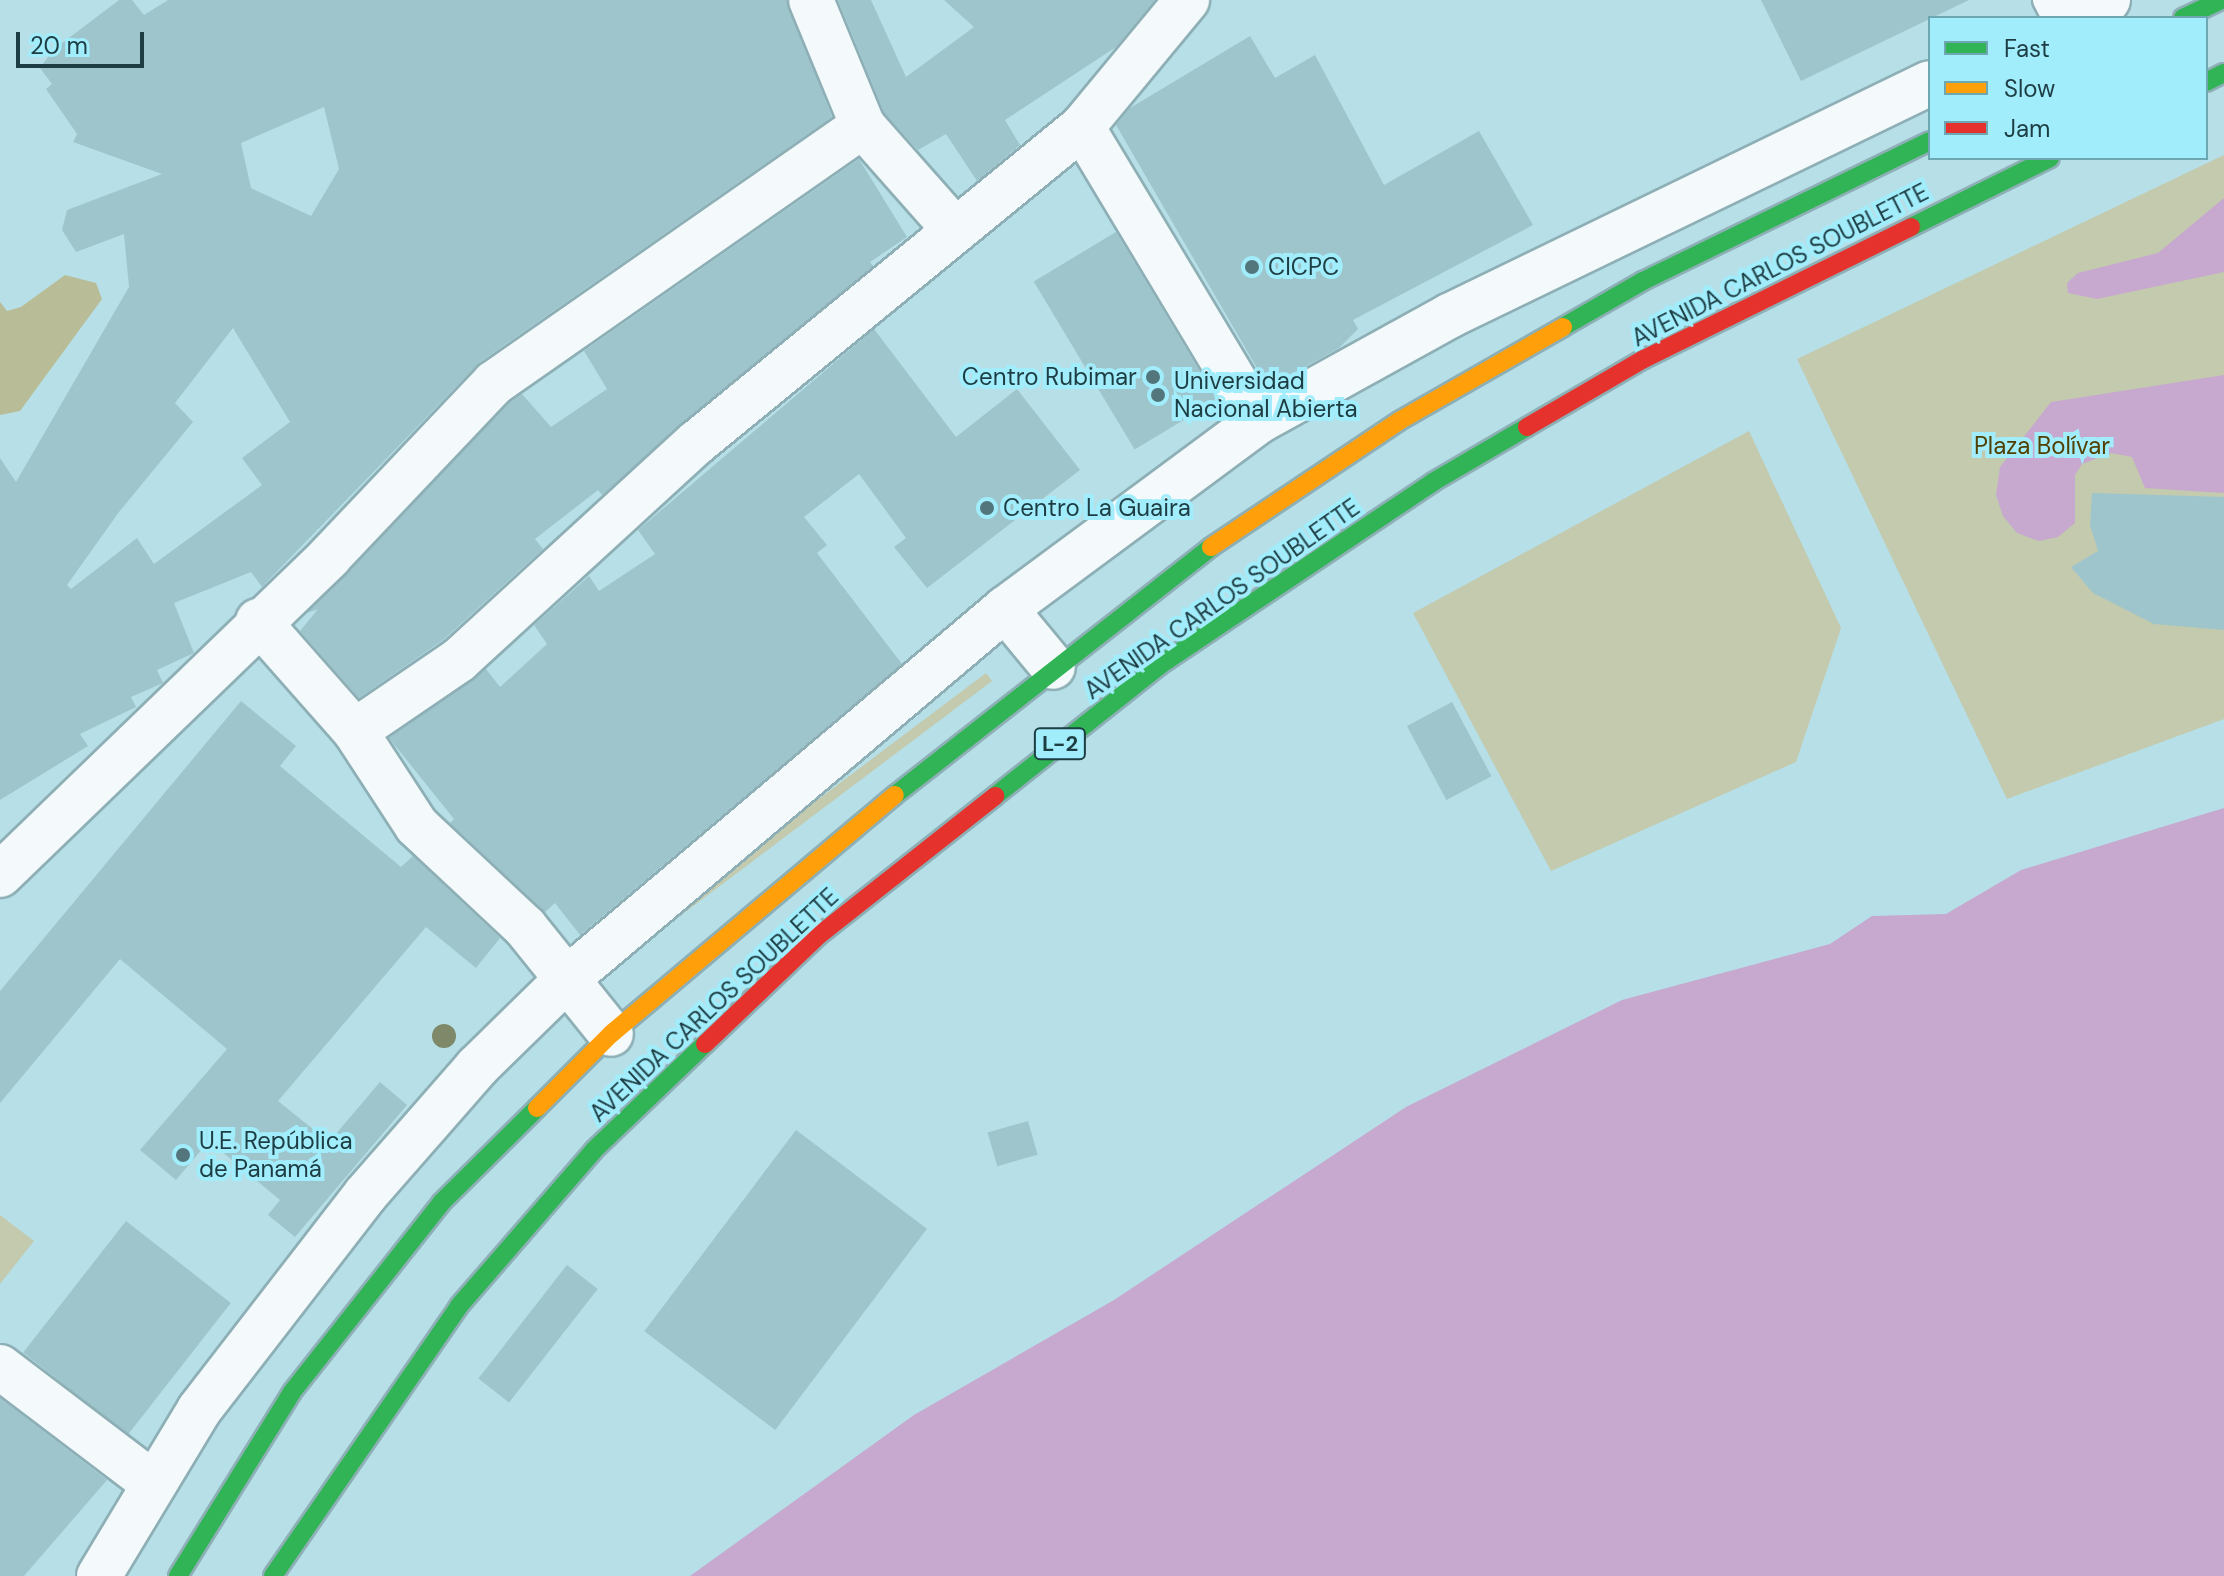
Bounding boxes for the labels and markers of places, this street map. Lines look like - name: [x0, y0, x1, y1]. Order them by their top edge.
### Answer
- place label: CICPC: [1268, 253, 1339, 281]
- marker: CICPC: [1243, 258, 1261, 276]
- place label: Centro Rubimar: [962, 363, 1137, 391]
- place label: Universidad Nacional Abierta: [1174, 367, 1358, 423]
- marker: Centro Rubimar: [1144, 368, 1162, 386]
- marker: Universidad Nacional Abierta: [1149, 386, 1167, 404]
- place label: Centro La Guaira: [1003, 494, 1191, 522]
- marker: Centro La Guaira: [978, 499, 996, 517]
- place label: U.E. República de Panamá: [199, 1127, 353, 1183]
- marker: U.E. República de Panamá: [174, 1146, 192, 1164]

